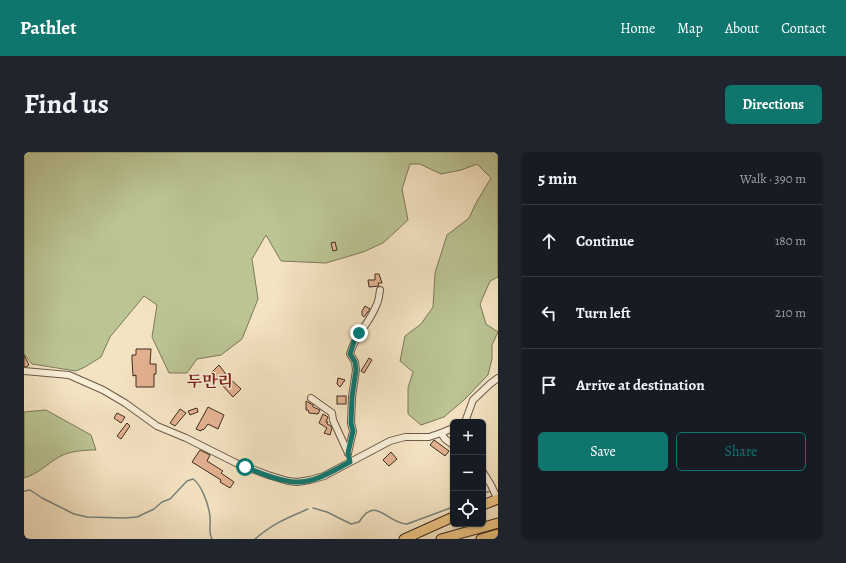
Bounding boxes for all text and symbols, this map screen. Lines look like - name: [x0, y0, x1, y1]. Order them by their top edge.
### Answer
- text: Pathlet: [20, 15, 76, 41]
- text: Home: [620, 19, 655, 38]
- text: Map: [677, 19, 703, 38]
- text: About: [725, 19, 759, 38]
- text: Contact: [781, 19, 826, 38]
- text: Find us: [24, 85, 109, 123]
- button: Directions: [725, 85, 822, 124]
- text: 5 min: [538, 167, 577, 190]
- text: Walk · 390 m: [740, 170, 806, 187]
- icon: ahead: [538, 230, 560, 252]
- text: Continue: [576, 231, 634, 251]
- text: 180 m: [775, 232, 806, 249]
- icon: left: [538, 302, 560, 324]
- text: Turn left: [576, 303, 631, 323]
- text: 210 m: [775, 304, 806, 321]
- route end: [350, 324, 368, 342]
- district label: 두만리: [187, 371, 233, 393]
- icon: arrive: [538, 374, 560, 396]
- text: Arrive at destination: [576, 375, 705, 395]
- map controls: [450, 419, 486, 527]
- button: +: [450, 419, 486, 455]
- button: Save: [538, 432, 668, 471]
- button: Share: [676, 432, 806, 471]
- button: −: [450, 455, 486, 491]
- route start: [236, 458, 254, 476]
- button: locate: [450, 491, 486, 527]

